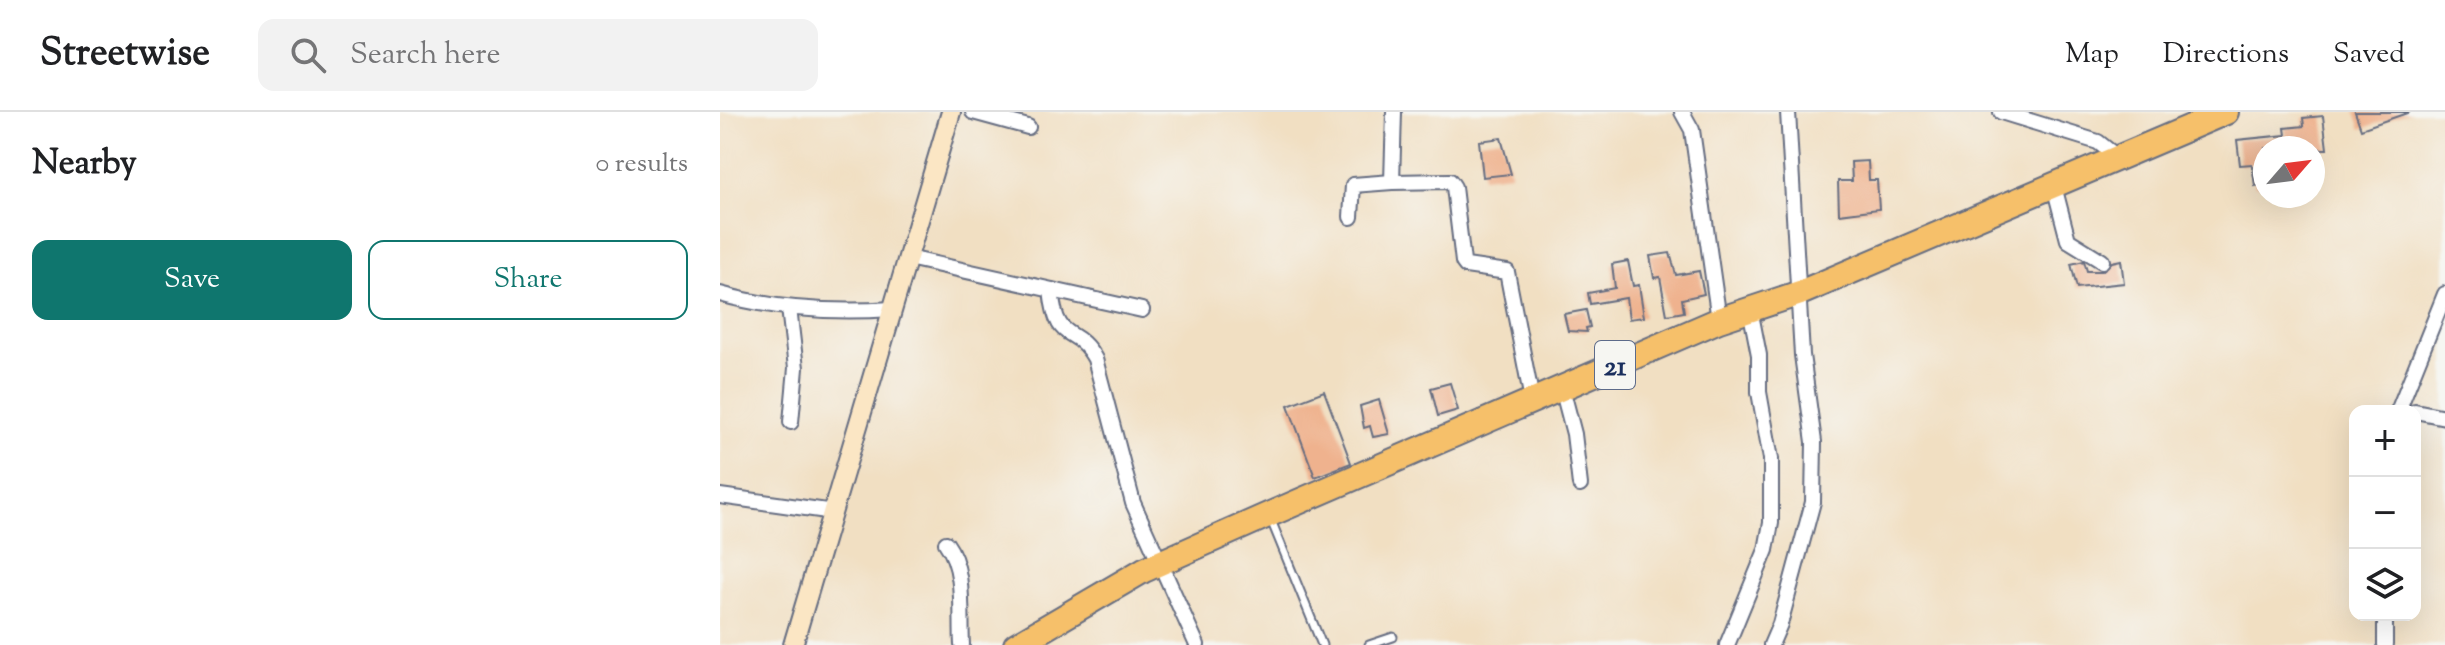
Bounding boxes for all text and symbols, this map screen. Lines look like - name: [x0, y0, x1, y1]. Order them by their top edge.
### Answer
- search box: [258, 19, 818, 91]
- text: Streetwise: [40, 28, 210, 82]
- icon: search: [286, 33, 330, 77]
- text: Search here: [350, 34, 500, 77]
- text: Map: [2065, 35, 2119, 75]
- text: Directions: [2163, 35, 2289, 75]
- text: Saved: [2333, 35, 2405, 75]
- north arrow: [2253, 136, 2325, 208]
- text: Nearby: [32, 140, 137, 189]
- text: 0 results: [596, 146, 688, 183]
- button: Save: [32, 240, 352, 320]
- button: Share: [368, 240, 688, 320]
- road number: 21: [1595, 341, 1635, 389]
- map controls: [2349, 405, 2421, 621]
- button: +: [2349, 405, 2421, 477]
- button: −: [2349, 477, 2421, 549]
- button: layers: [2349, 549, 2421, 621]

